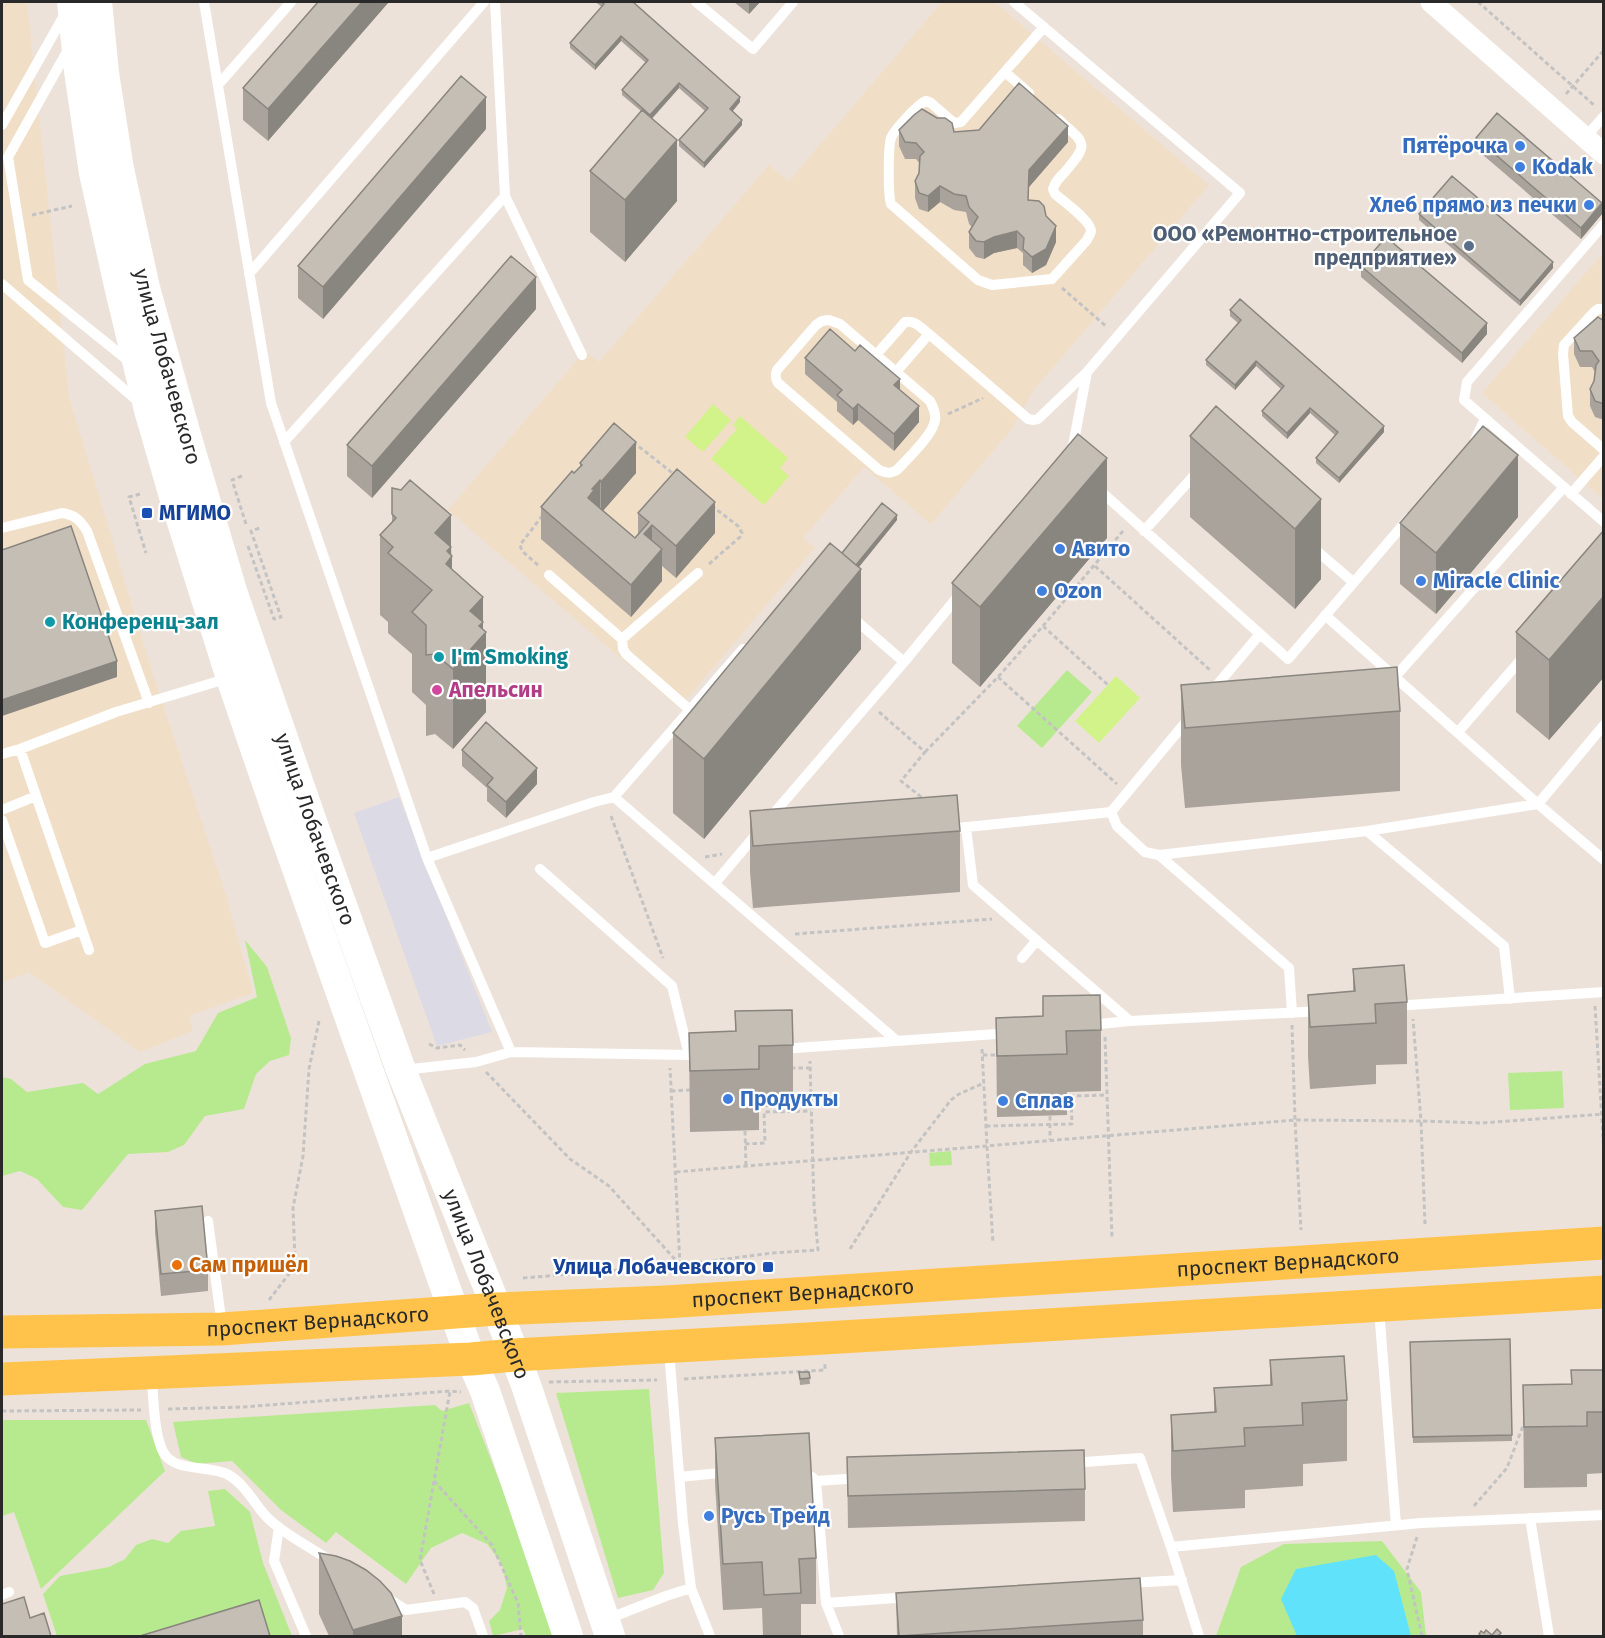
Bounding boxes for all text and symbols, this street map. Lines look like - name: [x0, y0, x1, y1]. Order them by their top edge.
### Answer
- place label: Пятёрочка: [1402, 133, 1508, 159]
- marker: Пятёрочка: [1513, 139, 1527, 153]
- place label: Kodak: [1532, 154, 1593, 180]
- marker: Kodak: [1513, 160, 1527, 174]
- place label: Хлеб прямо из печки: [1368, 192, 1577, 218]
- marker: Хлеб прямо из печки: [1582, 198, 1596, 212]
- place label: ООО «Ремонтно-строительное предприятие»: [1153, 221, 1457, 271]
- marker: ООО «Ремонтно-строительное предприятие»: [1462, 239, 1476, 253]
- street label: улица Лобачевского: [128, 266, 207, 468]
- place label: МГИМО: [159, 500, 231, 526]
- marker: МГИМО: [140, 506, 154, 520]
- place label: Авито: [1071, 536, 1130, 562]
- marker: Авито: [1053, 542, 1067, 556]
- place label: Miracle Clinic: [1433, 568, 1560, 594]
- marker: Miracle Clinic: [1414, 574, 1428, 588]
- place label: Ozon: [1054, 578, 1102, 604]
- marker: Ozon: [1035, 584, 1049, 598]
- place label: Конференц-зал: [62, 609, 219, 635]
- marker: Конференц-зал: [43, 615, 57, 629]
- place label: I'm Smoking: [451, 644, 569, 670]
- marker: I'm Smoking: [432, 650, 446, 664]
- place label: Апельсин: [448, 677, 543, 703]
- marker: Апельсин: [430, 683, 444, 697]
- street label: улица Лобачевского: [269, 730, 361, 929]
- place label: Продукты: [740, 1086, 838, 1112]
- place label: Сплав: [1015, 1088, 1074, 1114]
- marker: Продукты: [721, 1092, 735, 1106]
- marker: Сплав: [996, 1094, 1010, 1108]
- street label: улица Лобачевского: [437, 1185, 536, 1383]
- street label: проспект Вернадского: [1176, 1243, 1400, 1283]
- place label: Сам пришёл: [189, 1252, 308, 1278]
- place label: Улица Лобачевского: [552, 1254, 756, 1280]
- marker: Сам пришёл: [170, 1258, 184, 1272]
- marker: Улица Лобачевского: [761, 1260, 775, 1274]
- street label: проспект Вернадского: [691, 1273, 915, 1313]
- street label: проспект Вернадского: [206, 1301, 430, 1342]
- place label: Русь Трейд: [721, 1503, 830, 1529]
- marker: Русь Трейд: [702, 1509, 716, 1523]

